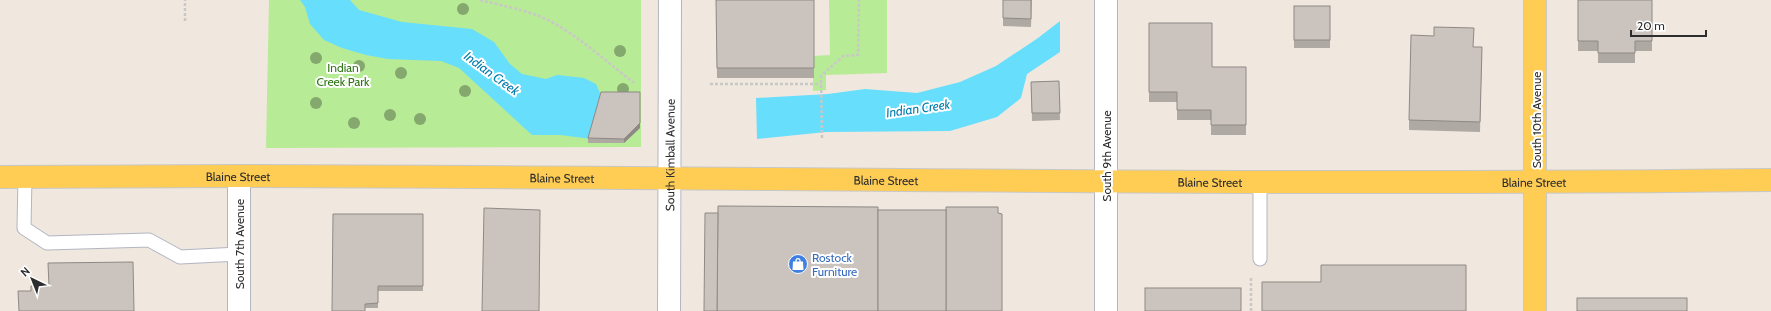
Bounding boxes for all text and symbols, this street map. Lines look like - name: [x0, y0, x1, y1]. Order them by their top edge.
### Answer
- scale bar: [1631, 12, 1706, 38]
- text: 20 m: [1637, 18, 1665, 33]
- water label: Indian Creek: [461, 48, 523, 99]
- park label: Indian Creek Park: [317, 60, 370, 89]
- street label: South 10th Avenue: [1529, 72, 1544, 168]
- water label: Indian Creek: [885, 96, 951, 120]
- street label: South Kimball Avenue: [662, 99, 677, 211]
- street label: South 9th Avenue: [1099, 110, 1114, 202]
- street label: Blaine Street: [206, 168, 270, 184]
- street label: Blaine Street: [530, 170, 594, 185]
- street label: Blaine Street: [854, 172, 918, 188]
- street label: Blaine Street: [1178, 174, 1242, 189]
- street label: Blaine Street: [1502, 174, 1566, 189]
- street label: South 7th Avenue: [232, 199, 247, 289]
- place label: Rostock Furniture: [812, 250, 857, 279]
- shop icon: Rostock Furniture: [787, 253, 809, 275]
- north arrow: [12, 259, 52, 299]
- text: N: [18, 264, 33, 279]

